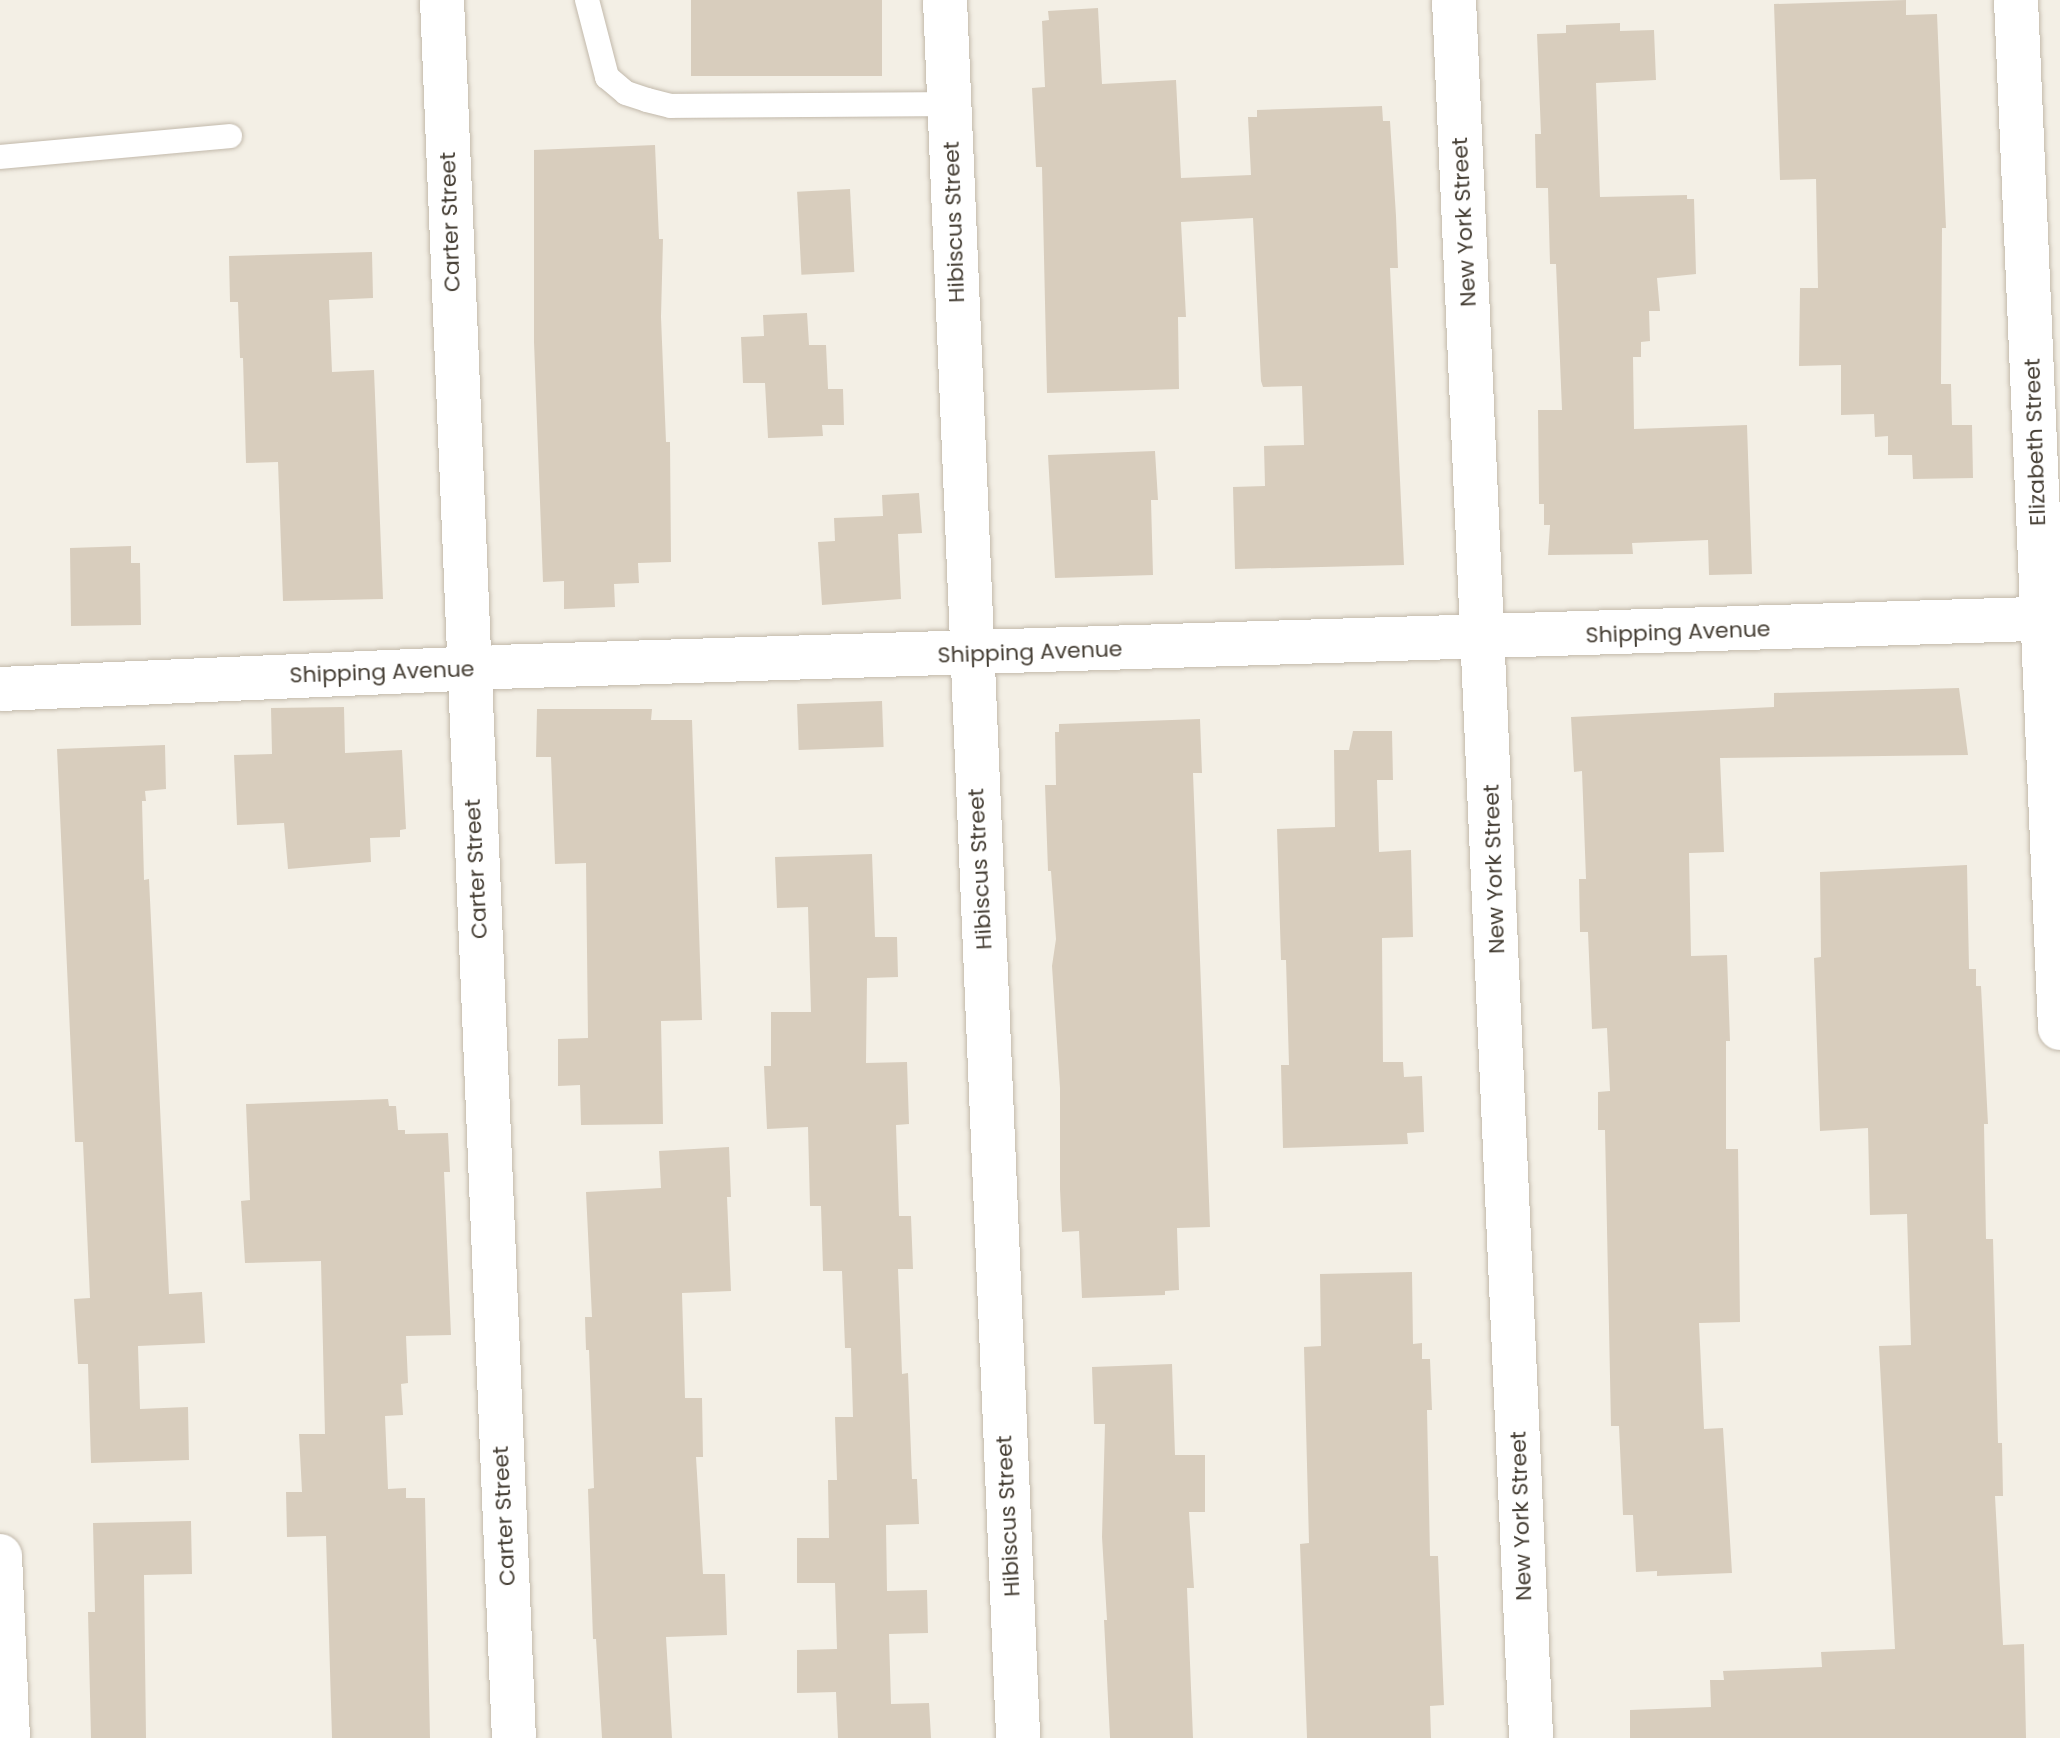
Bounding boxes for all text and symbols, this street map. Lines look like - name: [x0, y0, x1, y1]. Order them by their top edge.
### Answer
- street label: New York Street: [1446, 137, 1482, 307]
- street label: Hibiscus Street: [938, 141, 970, 303]
- street label: Carter Street: [434, 151, 466, 293]
- street label: Elizabeth Street: [2019, 358, 2051, 526]
- street label: Shipping Avenue: [1585, 616, 1771, 648]
- street label: Shipping Avenue: [937, 636, 1123, 668]
- street label: Shipping Avenue: [289, 656, 475, 688]
- street label: New York Street: [1478, 784, 1510, 954]
- street label: Hibiscus Street: [963, 788, 997, 950]
- street label: Carter Street: [459, 798, 493, 940]
- street label: New York Street: [1505, 1431, 1537, 1601]
- street label: Hibiscus Street: [991, 1435, 1025, 1597]
- street label: Carter Street: [487, 1445, 521, 1587]

